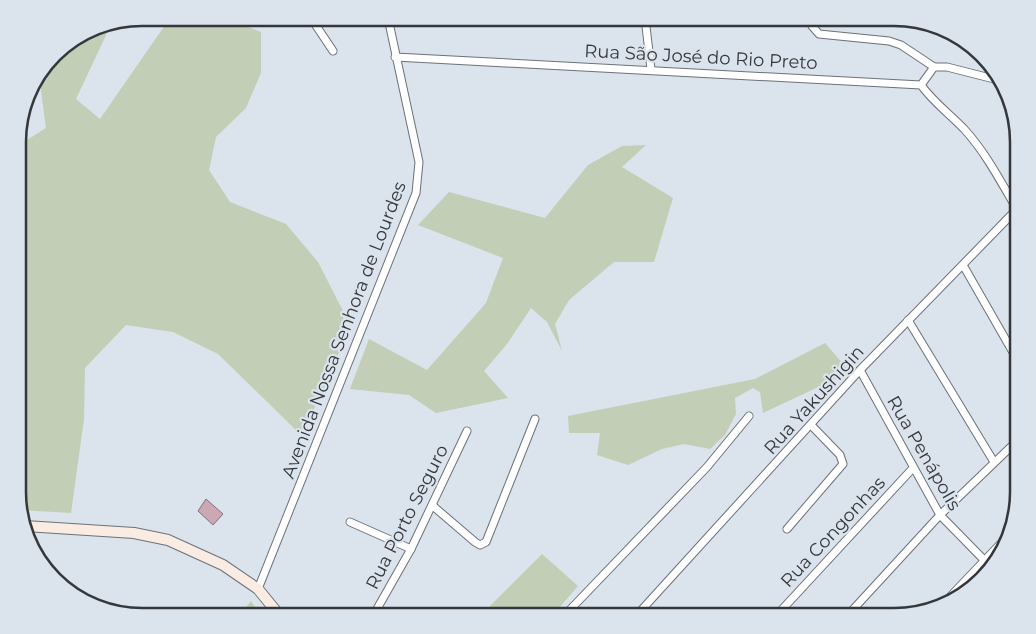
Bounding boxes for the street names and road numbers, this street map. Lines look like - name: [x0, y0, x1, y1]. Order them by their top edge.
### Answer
- street label: Rua São José do Rio Preto: [584, 40, 818, 74]
- street label: Avenida Nossa Senhora de Lourdes: [277, 178, 411, 481]
- street label: Rua Yakushigin: [759, 341, 869, 459]
- street label: Rua Penápolis: [882, 392, 966, 514]
- street label: Rua Porto Seguro: [361, 441, 453, 593]
- street label: Rua Congonhas: [776, 472, 890, 592]

